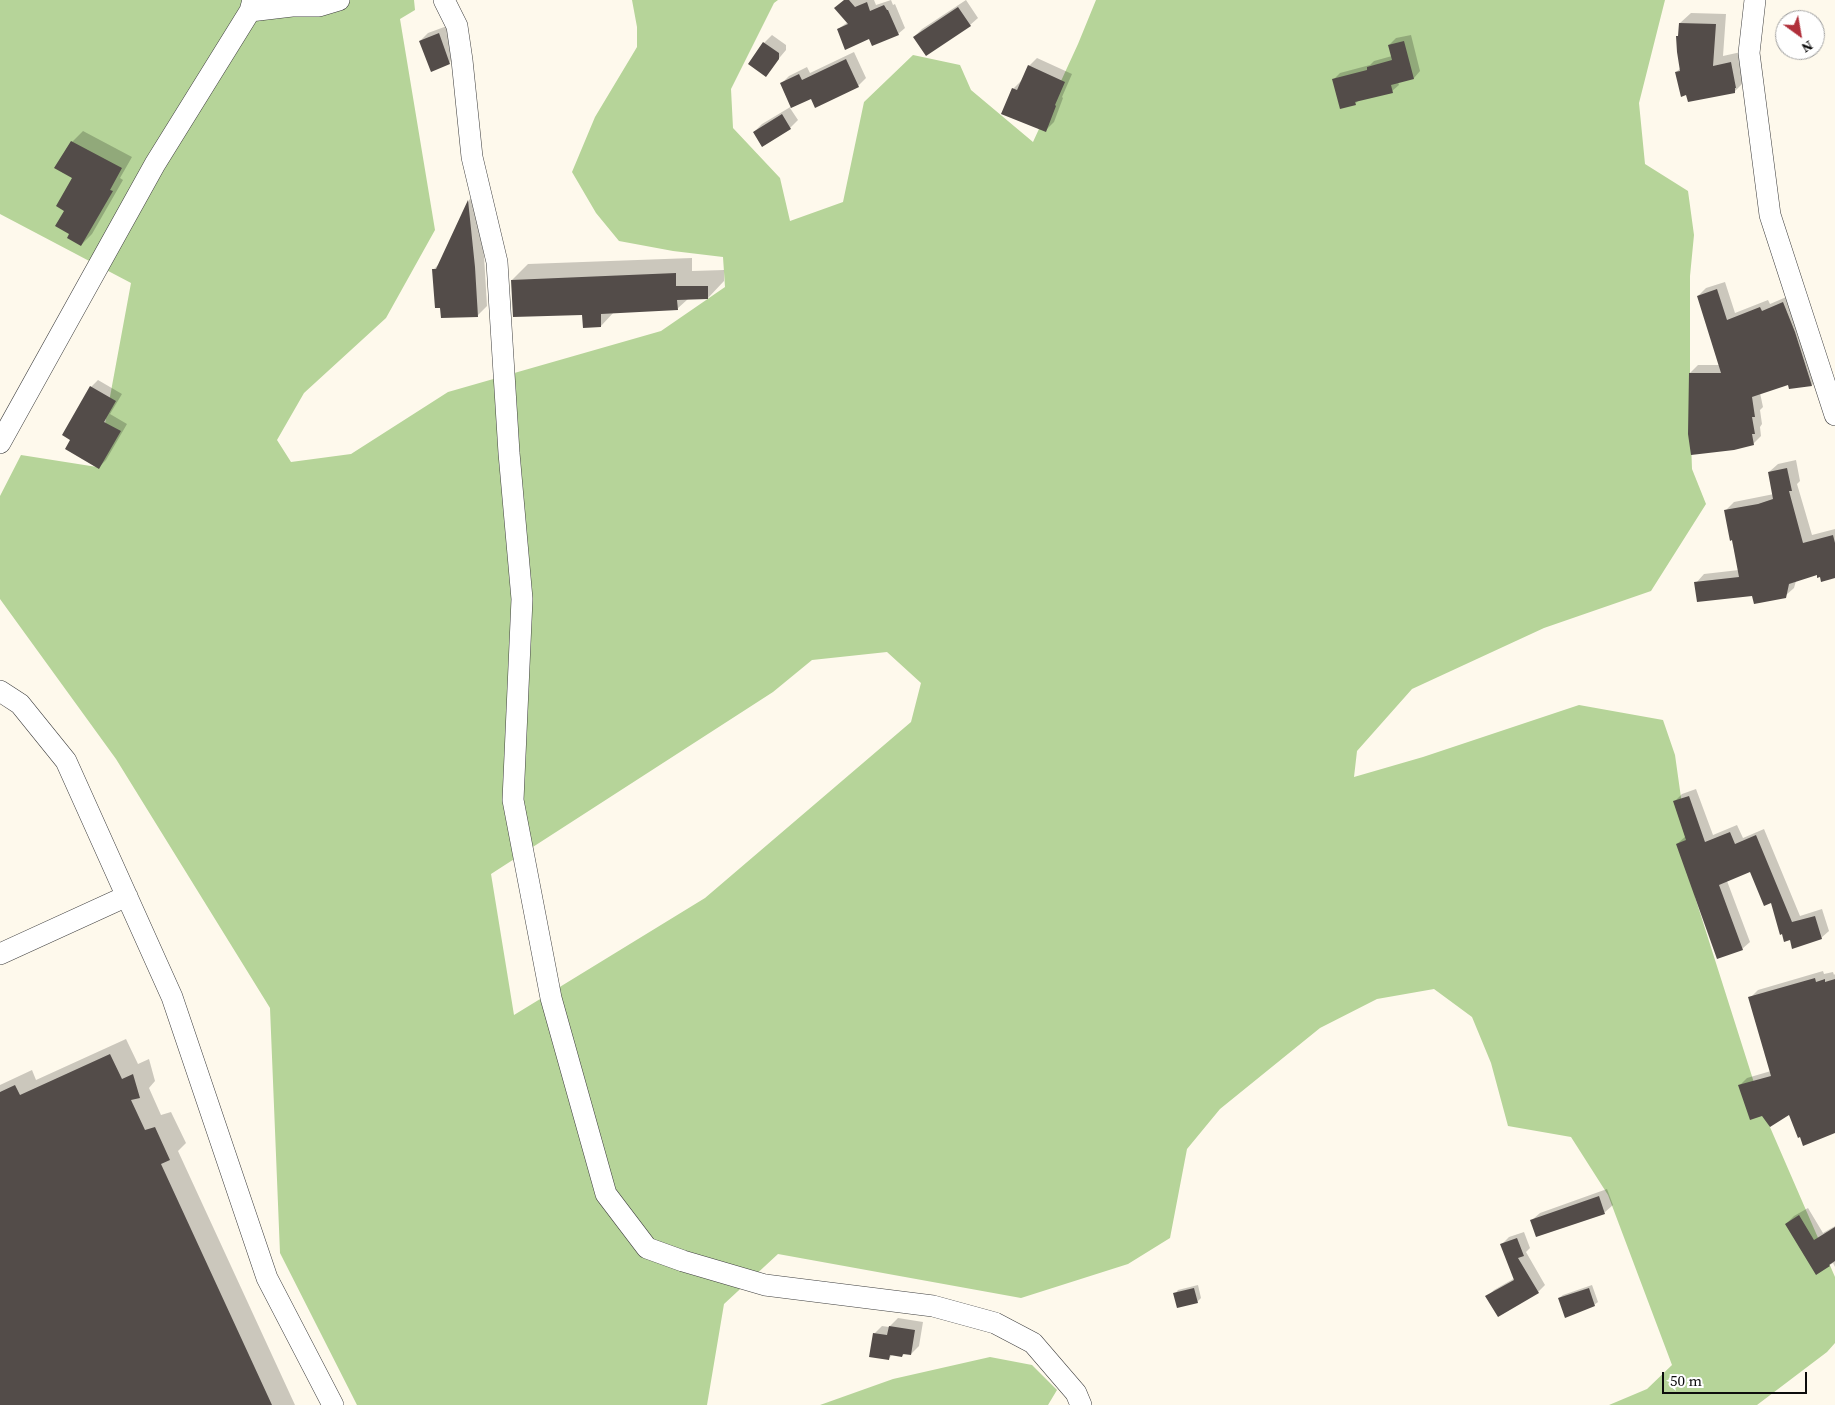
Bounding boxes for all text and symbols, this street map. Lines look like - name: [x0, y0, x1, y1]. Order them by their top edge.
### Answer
- north arrow: [1775, 10, 1825, 60]
- text: N: [1798, 36, 1817, 58]
- scale bar: [1665, 1362, 1810, 1394]
- text: 50 m: [1670, 1370, 1702, 1391]

